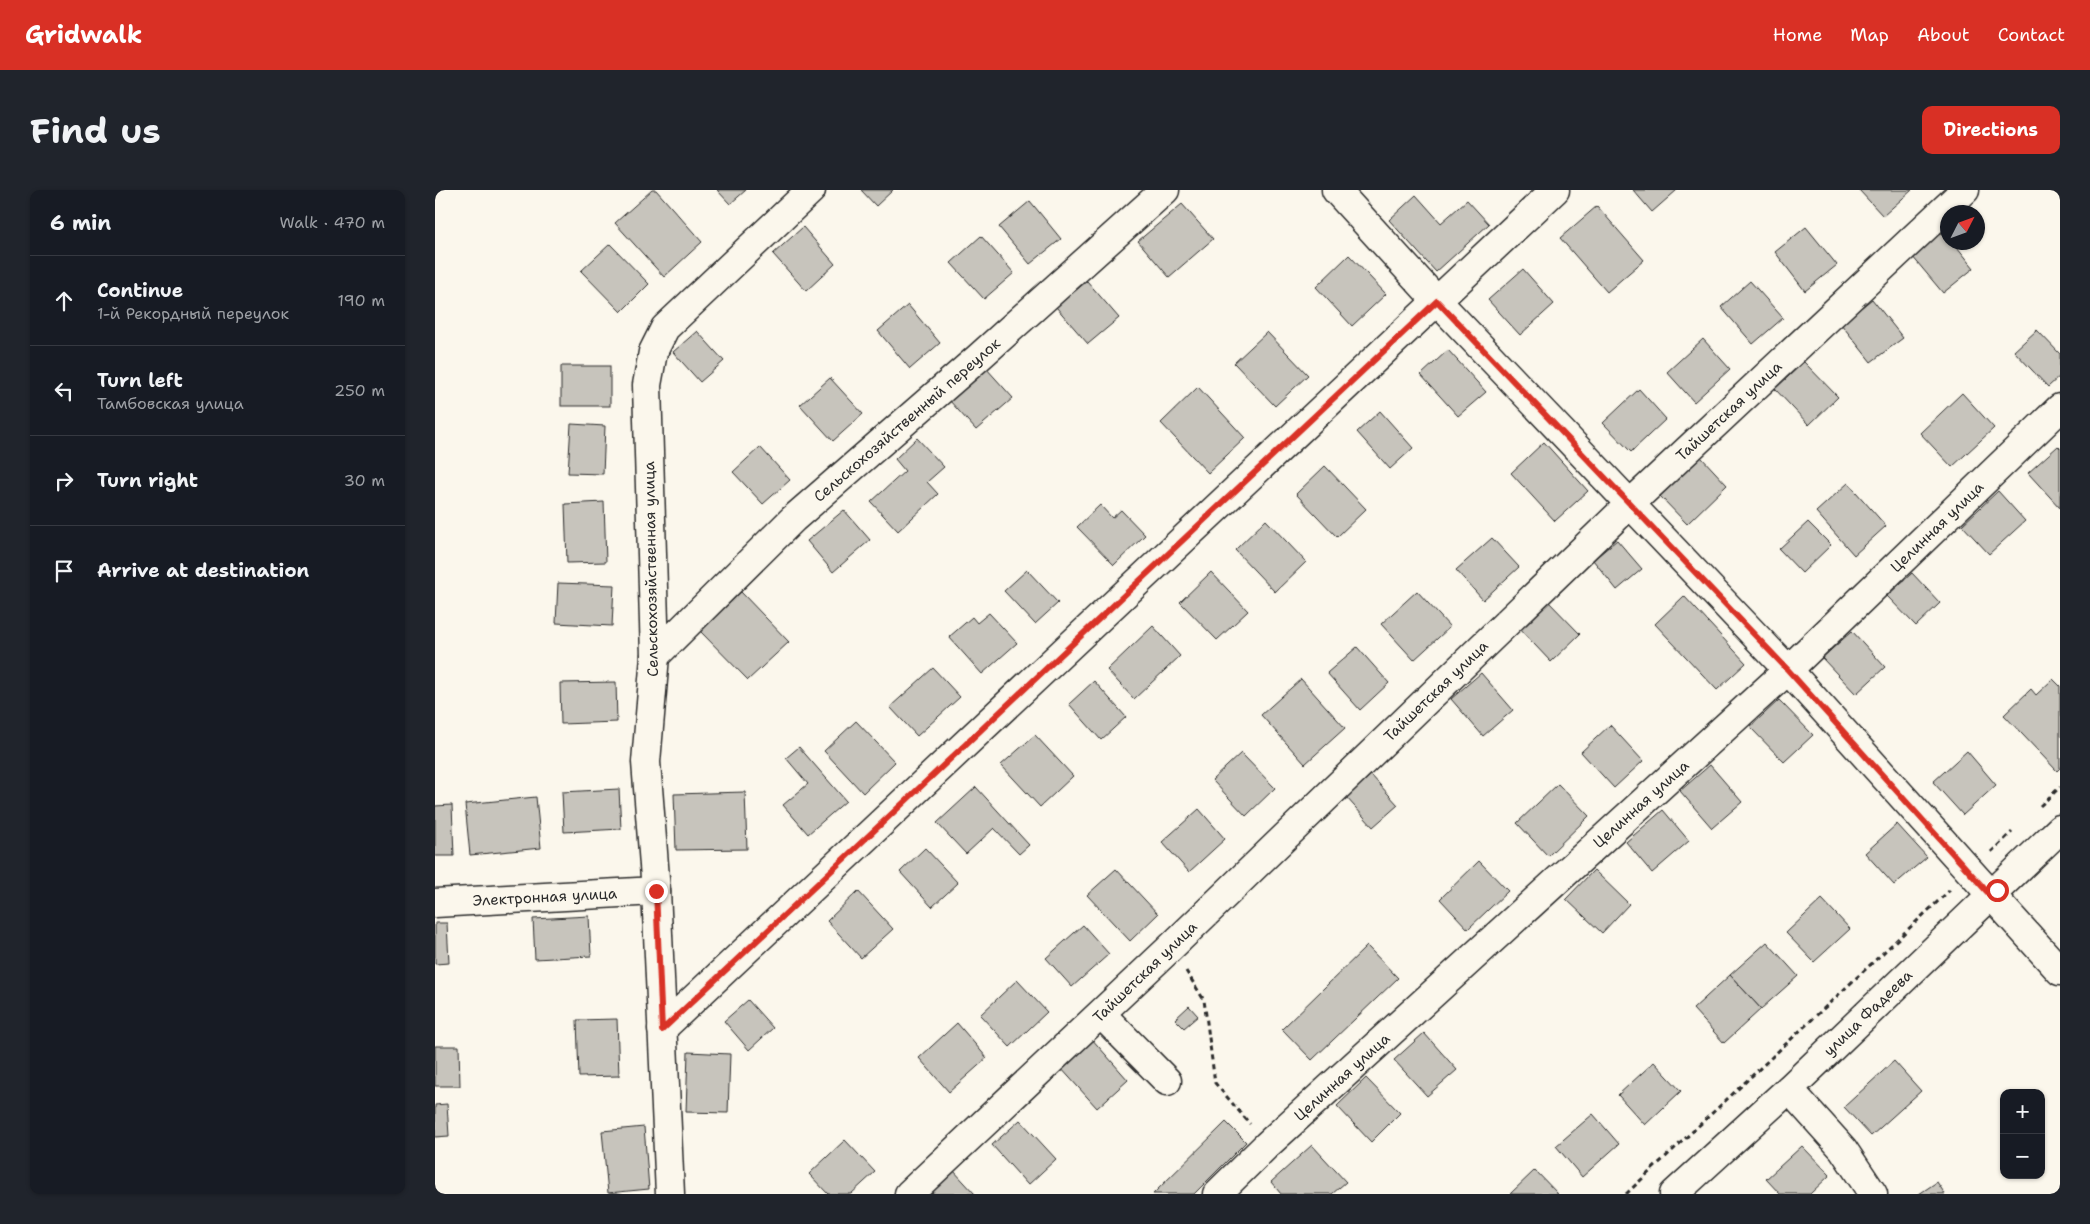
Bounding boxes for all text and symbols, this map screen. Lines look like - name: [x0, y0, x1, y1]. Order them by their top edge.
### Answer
- text: Gridwalk: [25, 19, 142, 51]
- text: Home: [1773, 23, 1822, 47]
- text: Map: [1850, 23, 1889, 47]
- text: About: [1917, 23, 1970, 47]
- text: Contact: [1998, 23, 2065, 47]
- button: Directions: [1922, 106, 2060, 154]
- text: Find us: [30, 107, 161, 154]
- north arrow: [1940, 205, 1985, 250]
- text: 6 min: [50, 209, 111, 237]
- text: Walk · 470 m: [280, 212, 385, 233]
- text: Continue: [97, 278, 183, 303]
- icon: ahead: [50, 287, 78, 315]
- text: 190 m: [338, 290, 385, 311]
- text: 1-й Рекордный переулок: [97, 303, 289, 324]
- street label: Сельскохозяйственный переулок: [809, 333, 1005, 507]
- street label: Тайшетская улица: [1672, 356, 1787, 465]
- text: Turn left: [97, 368, 183, 393]
- icon: left: [50, 377, 78, 405]
- text: 250 m: [334, 380, 385, 401]
- text: Тамбовская улица: [97, 393, 244, 414]
- street label: Сельскохозяйственная улица: [639, 460, 663, 677]
- icon: right: [50, 467, 78, 495]
- text: Turn right: [97, 468, 198, 493]
- text: 30 m: [344, 470, 385, 491]
- street label: Целинная улица: [1886, 477, 1988, 577]
- icon: arrive: [50, 557, 78, 585]
- text: Arrive at destination: [97, 558, 309, 583]
- street label: Тайшетская улица: [1379, 635, 1493, 746]
- street label: Целинная улица: [1589, 755, 1694, 852]
- route start: [1986, 879, 2009, 902]
- route end: [645, 880, 668, 903]
- street label: Электронная улица: [472, 883, 618, 911]
- street label: Тайшетская улица: [1088, 916, 1202, 1027]
- street label: улица Фадеева: [1819, 965, 1917, 1061]
- street label: Целинная улица: [1290, 1028, 1395, 1125]
- map controls: [2000, 1089, 2045, 1179]
- button: +: [2000, 1089, 2045, 1134]
- button: −: [2000, 1134, 2045, 1179]

